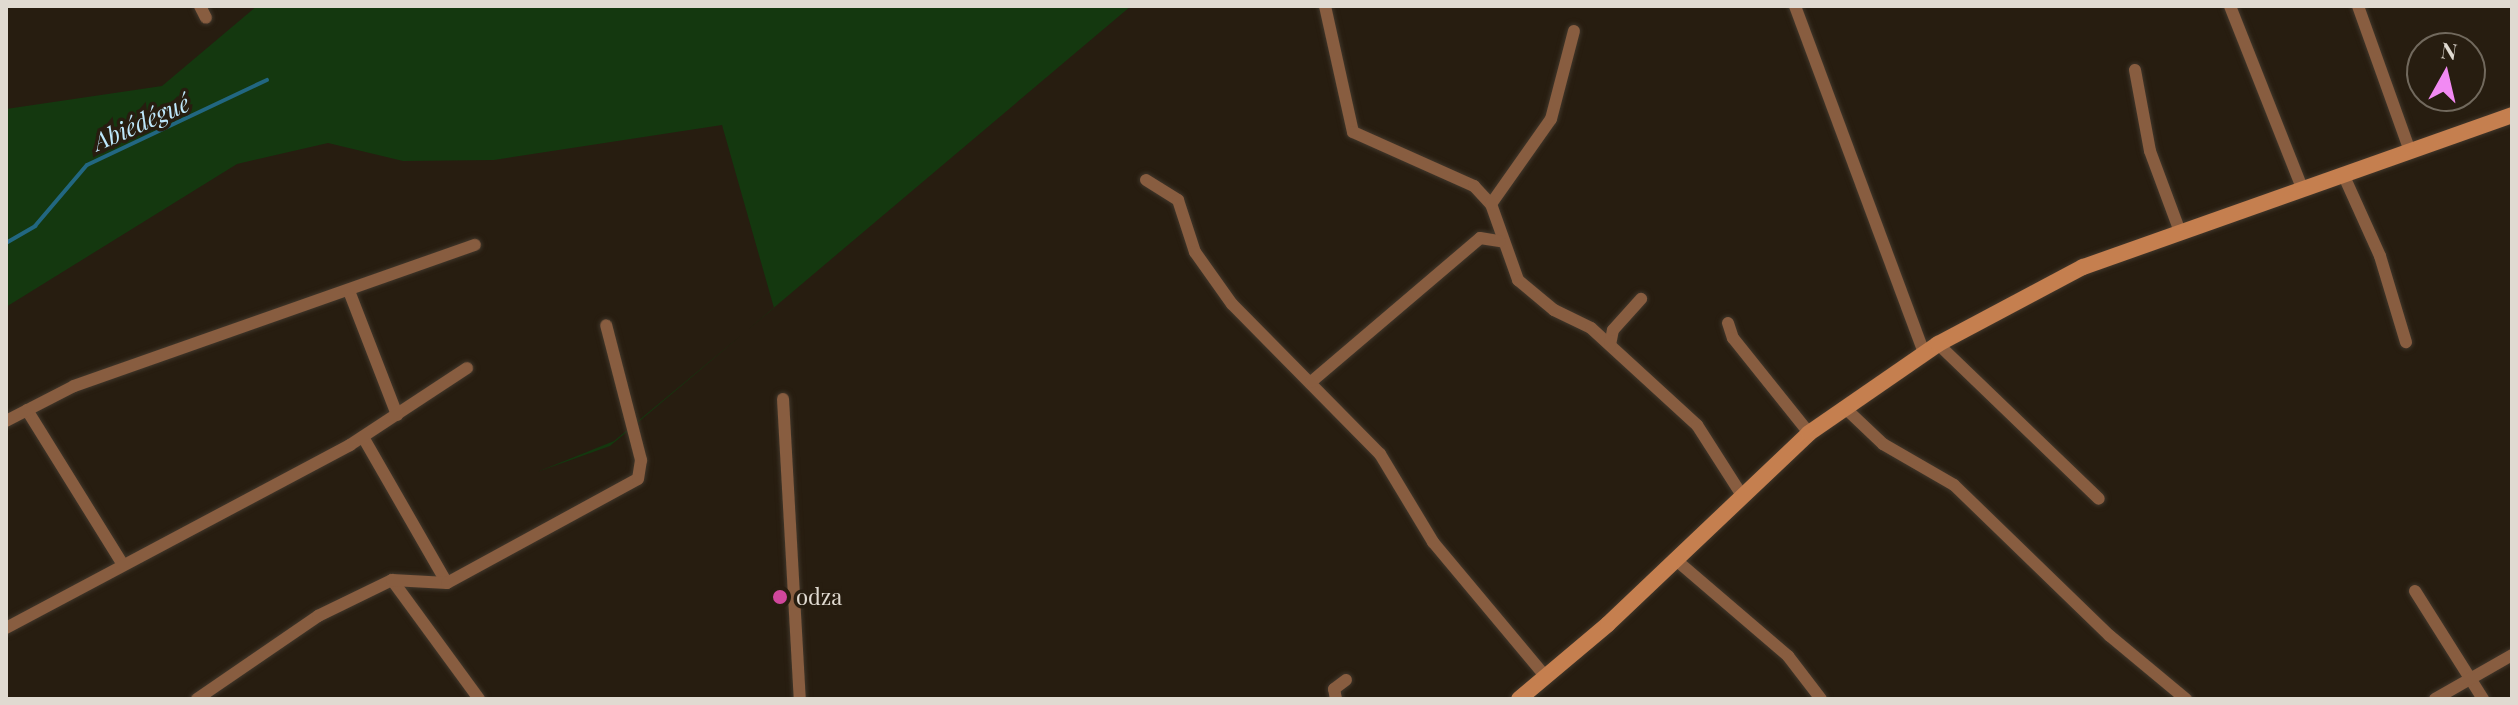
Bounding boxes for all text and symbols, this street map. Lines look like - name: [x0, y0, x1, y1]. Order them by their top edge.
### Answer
- north arrow: [2406, 32, 2486, 112]
- text: N: [2439, 34, 2459, 66]
- water label: Abiédégué: [88, 88, 194, 156]
- place label: odza: [796, 584, 842, 610]
- marker: odza: [771, 588, 789, 606]

